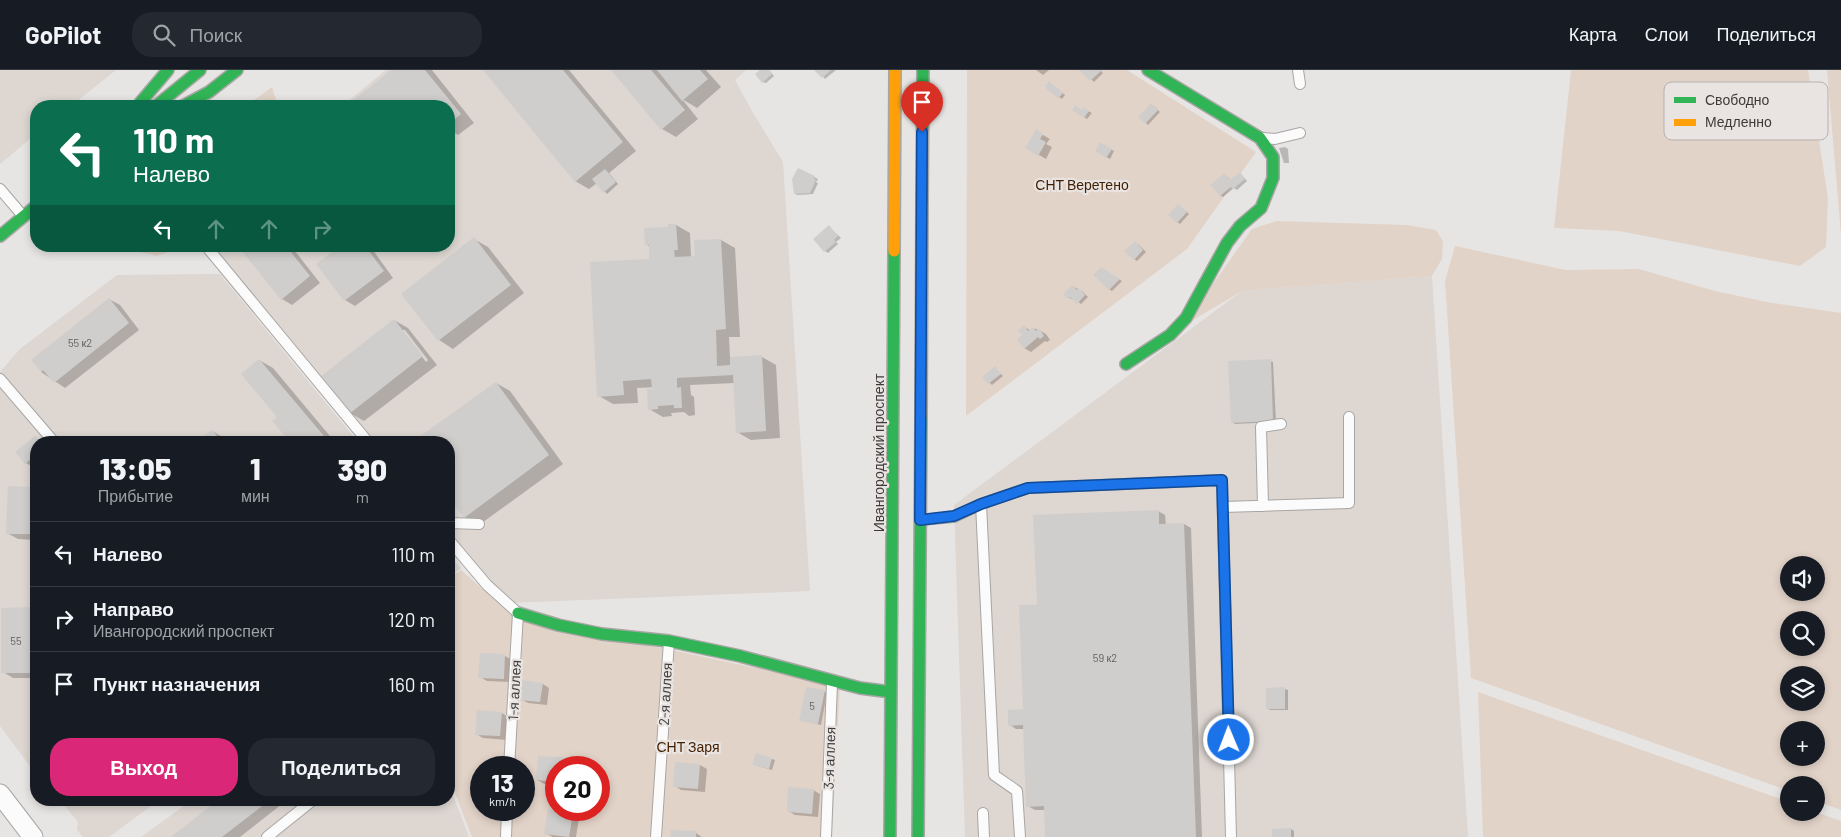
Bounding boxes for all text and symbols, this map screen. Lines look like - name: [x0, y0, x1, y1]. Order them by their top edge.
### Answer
- search box: [132, 12, 482, 57]
- text: GoPilot: [25, 20, 102, 49]
- icon: search: [150, 21, 178, 49]
- text: Поиск: [190, 23, 242, 46]
- text: Карта: [1569, 23, 1617, 45]
- text: Слои: [1645, 23, 1689, 45]
- text: Поделиться: [1717, 23, 1816, 45]
- pin: [901, 81, 943, 132]
- legend: [1664, 82, 1828, 140]
- icon: arrive: [908, 88, 936, 116]
- text: Свободно: [1705, 91, 1770, 108]
- text: Медленно: [1705, 113, 1772, 130]
- text: 110 m: [133, 118, 214, 160]
- icon: left: [50, 120, 115, 185]
- text: Налево: [133, 160, 210, 186]
- park label: СНТ Веретено: [1035, 176, 1129, 193]
- icon: left: [149, 215, 177, 243]
- icon: ahead: [202, 215, 230, 243]
- icon: ahead: [255, 215, 283, 243]
- icon: right: [308, 215, 336, 243]
- house number: 55 к2: [68, 336, 92, 349]
- street label: Ивангородский проспект: [870, 373, 887, 532]
- text: 13:05: [100, 450, 171, 486]
- text: 1: [250, 450, 261, 486]
- text: 390: [338, 451, 387, 487]
- text: Прибытие: [98, 486, 173, 505]
- text: мин: [241, 486, 270, 505]
- text: m: [356, 487, 369, 506]
- icon: left: [50, 540, 78, 568]
- text: Налево: [93, 542, 163, 565]
- text: 110 m: [391, 543, 435, 566]
- map controls: [1780, 556, 1825, 821]
- button: sound: [1780, 556, 1825, 601]
- text: Направо: [93, 597, 174, 620]
- icon: right: [50, 605, 78, 633]
- text: 120 m: [388, 608, 435, 631]
- button: search: [1780, 611, 1825, 656]
- text: Ивангородский проспект: [93, 621, 274, 640]
- house number: 55: [10, 634, 22, 647]
- house number: 59 к2: [1093, 651, 1117, 664]
- street label: 1-я аллея: [504, 659, 524, 721]
- street label: 2-я аллея: [655, 662, 675, 726]
- button: layers: [1780, 666, 1825, 711]
- icon: arrive: [50, 670, 78, 698]
- text: Пункт назначения: [93, 672, 260, 695]
- text: 160 m: [388, 673, 435, 696]
- house number: 5: [809, 699, 815, 712]
- position arrow: [1202, 713, 1254, 765]
- button: +: [1780, 721, 1825, 766]
- street label: 3-я аллея: [819, 726, 839, 790]
- button: Выход: [50, 738, 238, 796]
- button: Поделиться: [248, 738, 435, 796]
- park label: СНТ Заря: [656, 738, 720, 755]
- speed limit sign: 20: [545, 756, 610, 821]
- text: 13: [491, 767, 514, 797]
- button: −: [1780, 776, 1825, 821]
- text: km/h: [489, 794, 516, 808]

